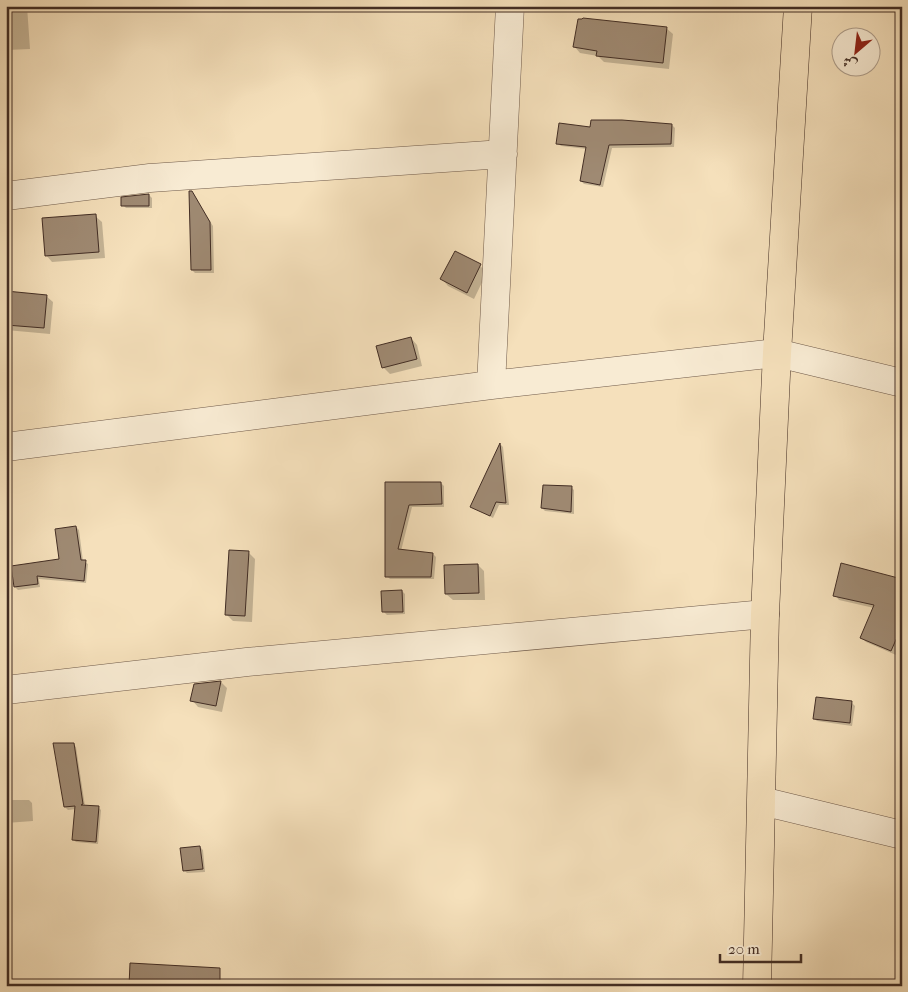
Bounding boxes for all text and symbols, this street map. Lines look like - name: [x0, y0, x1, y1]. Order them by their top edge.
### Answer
- north arrow: [830, 28, 880, 78]
- text: ش: [840, 52, 860, 74]
- scale bar: [720, 932, 802, 964]
- text: 20 m: [728, 940, 760, 958]

